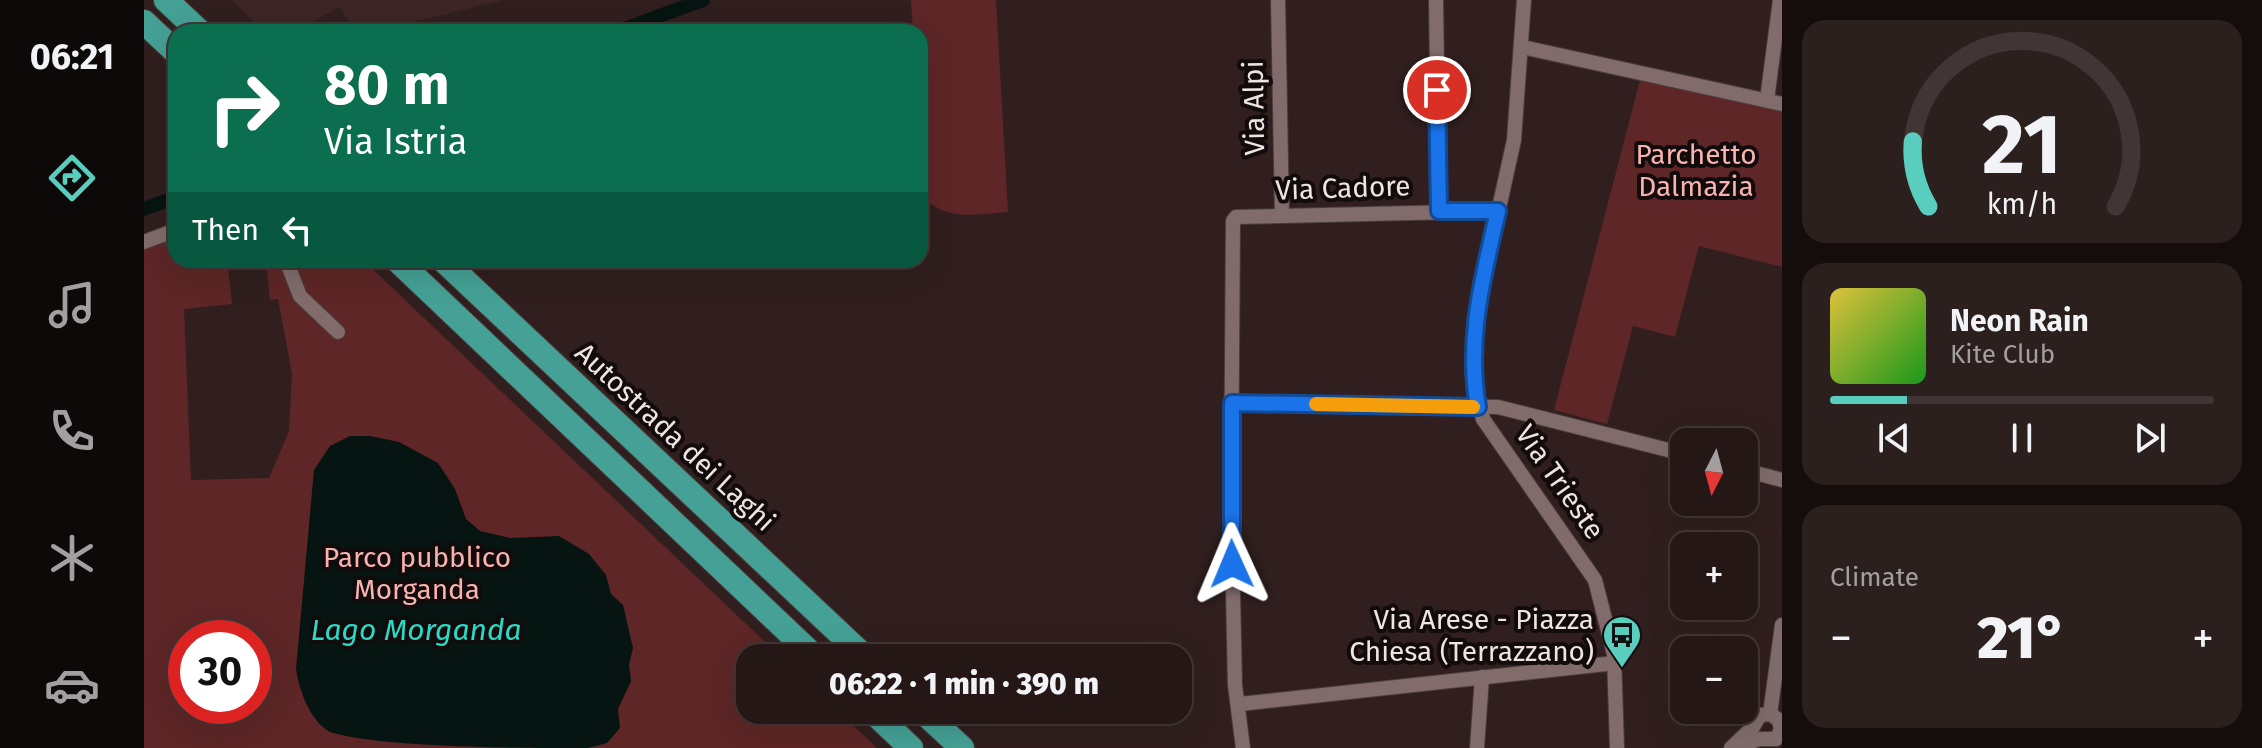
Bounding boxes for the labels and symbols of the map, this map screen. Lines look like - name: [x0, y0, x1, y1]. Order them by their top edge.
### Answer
- pin: [1403, 56, 1471, 124]
- street label: Via Alpi: [1237, 60, 1271, 156]
- park label: Parchetto Dalmazia: [1635, 138, 1757, 203]
- street label: Via Cadore: [1275, 169, 1411, 207]
- street label: Autostrada dei Laghi: [568, 336, 782, 538]
- street label: Via Trieste: [1509, 419, 1611, 545]
- north arrow: [1670, 428, 1758, 516]
- position arrow: [1190, 522, 1274, 606]
- park label: Parco pubblico Morganda: [323, 541, 511, 606]
- place label: Via Arese - Piazza Chiesa (Terrazzano): [1349, 603, 1594, 668]
- water label: Lago Morganda: [310, 612, 522, 648]
- bus stop icon: Via Arese - Piazza Chiesa (Terrazzano): [1601, 614, 1643, 669]
- speed limit sign: 30: [168, 620, 272, 724]

